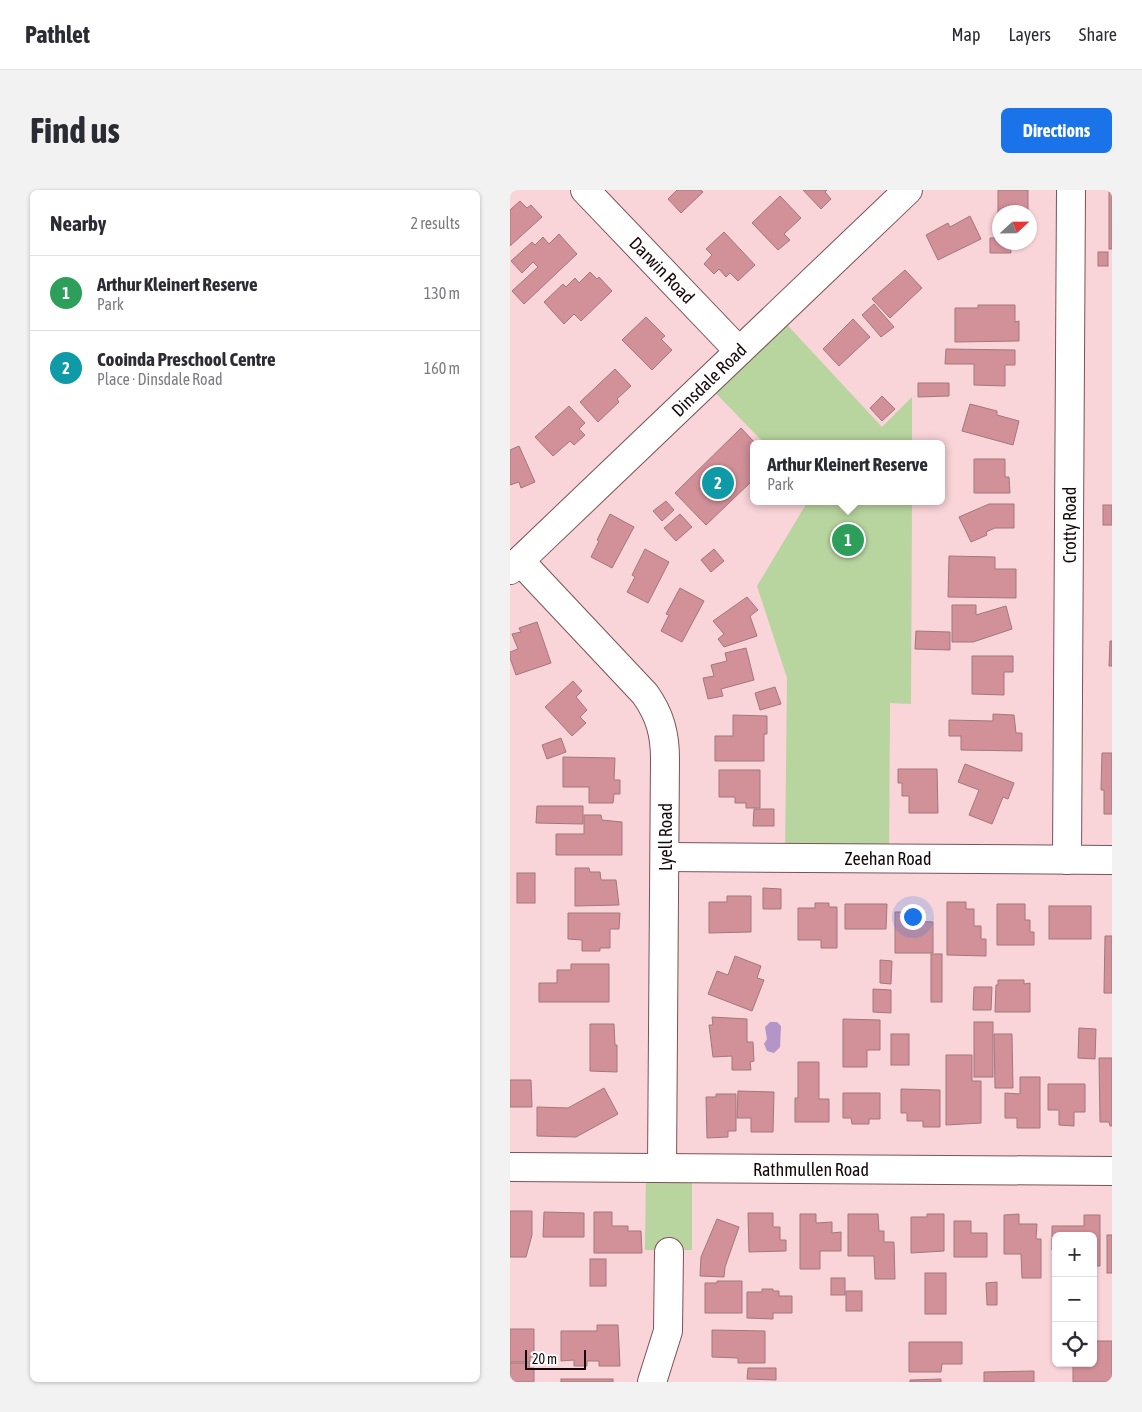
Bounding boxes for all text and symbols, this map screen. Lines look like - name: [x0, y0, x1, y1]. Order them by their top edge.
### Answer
- text: Pathlet: [25, 21, 90, 48]
- text: Map: [951, 24, 980, 45]
- text: Layers: [1008, 24, 1051, 45]
- text: Share: [1079, 24, 1117, 45]
- button: Directions: [1001, 108, 1112, 153]
- text: Find us: [30, 110, 120, 150]
- north arrow: [992, 205, 1037, 250]
- text: Nearby: [50, 211, 106, 235]
- text: 2 results: [410, 214, 460, 232]
- street label: Darwin Road: [625, 232, 699, 308]
- text: Arthur Kleinert Reserve: [97, 273, 258, 295]
- text: 1: [62, 284, 70, 302]
- text: 130 m: [424, 284, 460, 302]
- text: Park: [97, 295, 124, 313]
- street label: Dinsdale Road: [667, 339, 751, 421]
- text: Cooinda Preschool Centre: [97, 348, 276, 370]
- text: 2: [62, 359, 70, 377]
- text: 160 m: [424, 359, 460, 377]
- text: Place · Dinsdale Road: [97, 370, 223, 388]
- popup: [750, 440, 945, 505]
- text: Arthur Kleinert Reserve: [767, 453, 928, 475]
- pin: 2: [702, 464, 734, 502]
- text: Park: [767, 475, 794, 493]
- street label: Crotty Road: [1059, 487, 1080, 563]
- pin: 1: [832, 521, 864, 559]
- street label: Lyell Road: [655, 803, 676, 871]
- street label: Zeehan Road: [844, 848, 932, 869]
- your location: [900, 904, 926, 930]
- street label: Rathmullen Road: [753, 1159, 869, 1180]
- map controls: [1052, 1232, 1097, 1367]
- button: +: [1052, 1232, 1097, 1277]
- button: −: [1052, 1277, 1097, 1322]
- button: locate: [1052, 1322, 1097, 1367]
- scale bar: [525, 1347, 586, 1370]
- text: 20 m: [532, 1351, 557, 1367]

